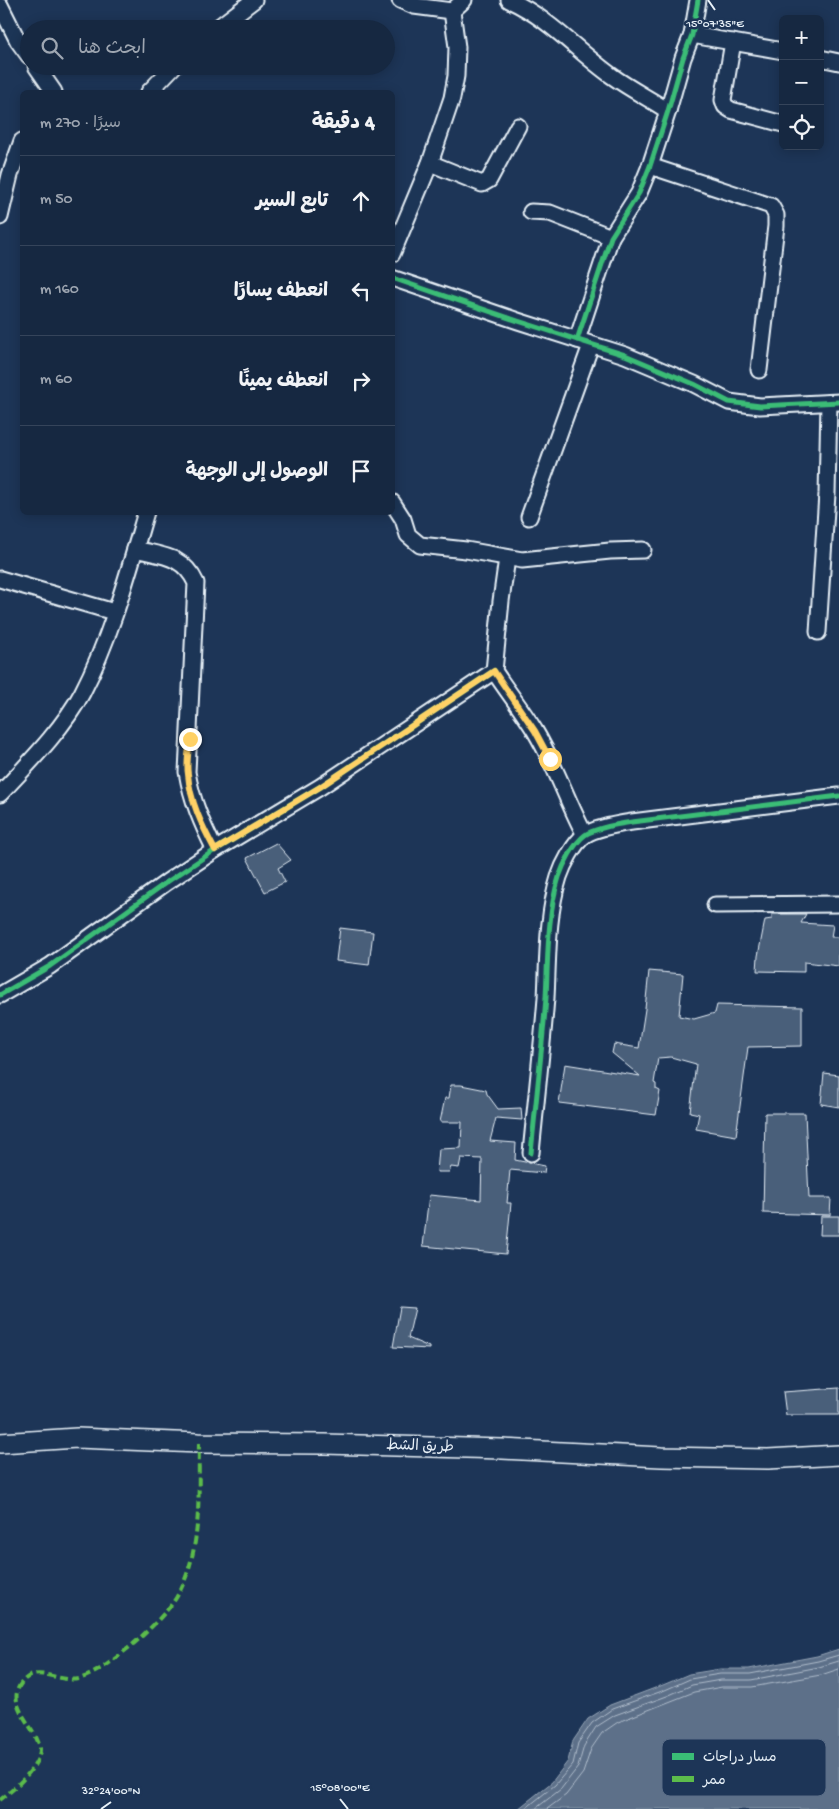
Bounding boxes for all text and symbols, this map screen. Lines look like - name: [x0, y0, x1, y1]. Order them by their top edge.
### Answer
- map controls: [779, 15, 824, 150]
- button: +: [779, 15, 824, 60]
- text: 15°07'35"E: [685, 18, 744, 32]
- search box: [20, 20, 395, 75]
- icon: search: [38, 34, 66, 62]
- text: ابحث هنا: [78, 38, 146, 61]
- button: −: [779, 60, 824, 105]
- button: locate: [779, 105, 824, 150]
- text: 4 دقيقة: [312, 112, 375, 137]
- text: سيرًا · 270 m: [40, 115, 121, 134]
- icon: ahead: [347, 187, 375, 215]
- text: 50 m: [40, 191, 73, 210]
- text: تابع السير: [256, 191, 328, 214]
- icon: left: [347, 277, 375, 305]
- text: 160 m: [40, 281, 79, 300]
- text: انعطف يسارًا: [234, 281, 328, 304]
- icon: right: [347, 367, 375, 395]
- text: 60 m: [40, 371, 72, 390]
- text: انعطف يمينًا: [239, 371, 328, 394]
- icon: arrive: [347, 457, 375, 485]
- text: الوصول إلى الوجهة: [185, 461, 328, 484]
- route end: [179, 728, 202, 751]
- route start: [539, 748, 562, 771]
- street label: طريق الشط: [386, 1437, 454, 1457]
- legend: [662, 1739, 826, 1796]
- text: مسار دراجات: [703, 1750, 777, 1767]
- text: ممر: [702, 1773, 726, 1790]
- text: 15°08'00"E: [309, 1782, 370, 1796]
- text: 32°24'00"N: [81, 1785, 140, 1799]

